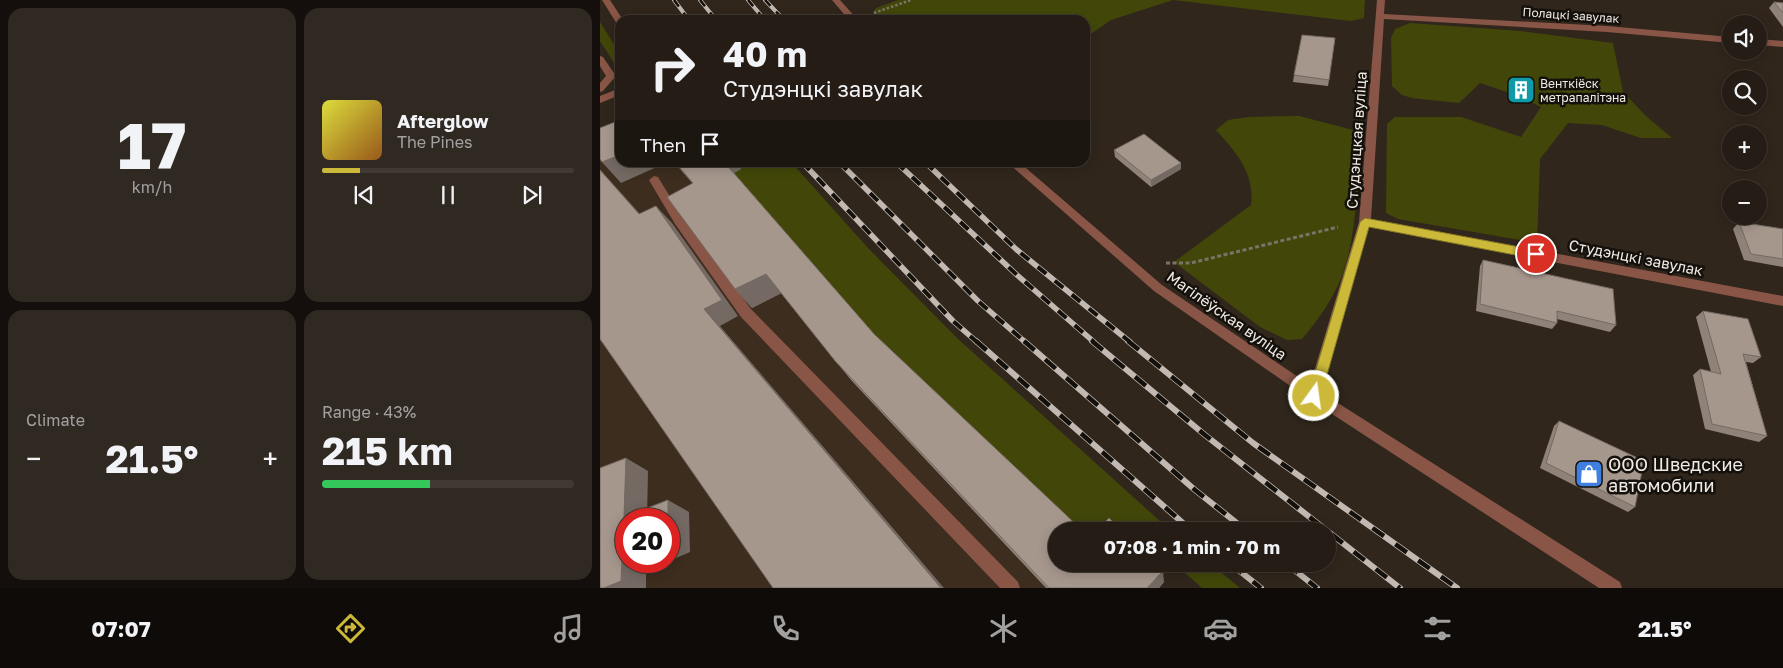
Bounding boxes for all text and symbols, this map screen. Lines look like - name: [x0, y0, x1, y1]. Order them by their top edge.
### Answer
- street label: Полацкі завулак: [1522, 4, 1620, 26]
- map controls: [1722, 15, 1767, 225]
- button: sound: [1722, 15, 1767, 60]
- text: 40 m: [723, 33, 807, 75]
- icon: right: [640, 35, 705, 100]
- button: search: [1722, 70, 1767, 115]
- street label: Студэнцкая вуліца: [1342, 71, 1370, 209]
- text: Студэнцкі завулак: [723, 75, 923, 102]
- building icon: Венткіёск метрапалітэна: [1506, 75, 1536, 105]
- place label: Венткіёск метрапалітэна: [1540, 76, 1626, 105]
- text: 17: [118, 105, 186, 183]
- text: Afterglow: [397, 109, 488, 132]
- button: +: [1722, 125, 1767, 170]
- icon: arrive: [696, 130, 724, 158]
- text: The Pines: [397, 132, 472, 152]
- text: Then: [640, 133, 686, 156]
- text: km/h: [132, 177, 172, 197]
- button: −: [1722, 180, 1767, 225]
- icon: previous: [350, 181, 378, 209]
- icon: pause: [434, 181, 462, 209]
- icon: next: [518, 181, 546, 209]
- pin: [1515, 233, 1557, 275]
- street label: Студэнцкі завулак: [1567, 235, 1705, 279]
- icon: arrive: [1522, 240, 1550, 268]
- street label: Магілёўская вуліца: [1164, 267, 1290, 363]
- position arrow: [1287, 369, 1339, 421]
- text: Range · 43%: [322, 402, 416, 422]
- text: Climate: [26, 410, 85, 430]
- text: 215 km: [322, 428, 453, 473]
- text: 21.5°: [106, 436, 198, 481]
- text: −: [26, 442, 41, 475]
- text: +: [263, 442, 278, 475]
- place label: ООО Шведские автомобили: [1608, 453, 1743, 496]
- shop icon: ООО Шведские автомобили: [1574, 459, 1604, 489]
- speed limit sign: 20: [615, 508, 680, 573]
- text: 07:08 · 1 min · 70 m: [1104, 535, 1280, 558]
- icon: directions: [333, 611, 368, 646]
- icon: music: [551, 611, 586, 646]
- icon: phone: [768, 611, 803, 646]
- icon: climate: [986, 611, 1021, 646]
- icon: car: [1203, 611, 1238, 646]
- icon: filters: [1420, 611, 1455, 646]
- text: 07:07: [91, 615, 151, 642]
- text: 21.5°: [1638, 615, 1692, 642]

